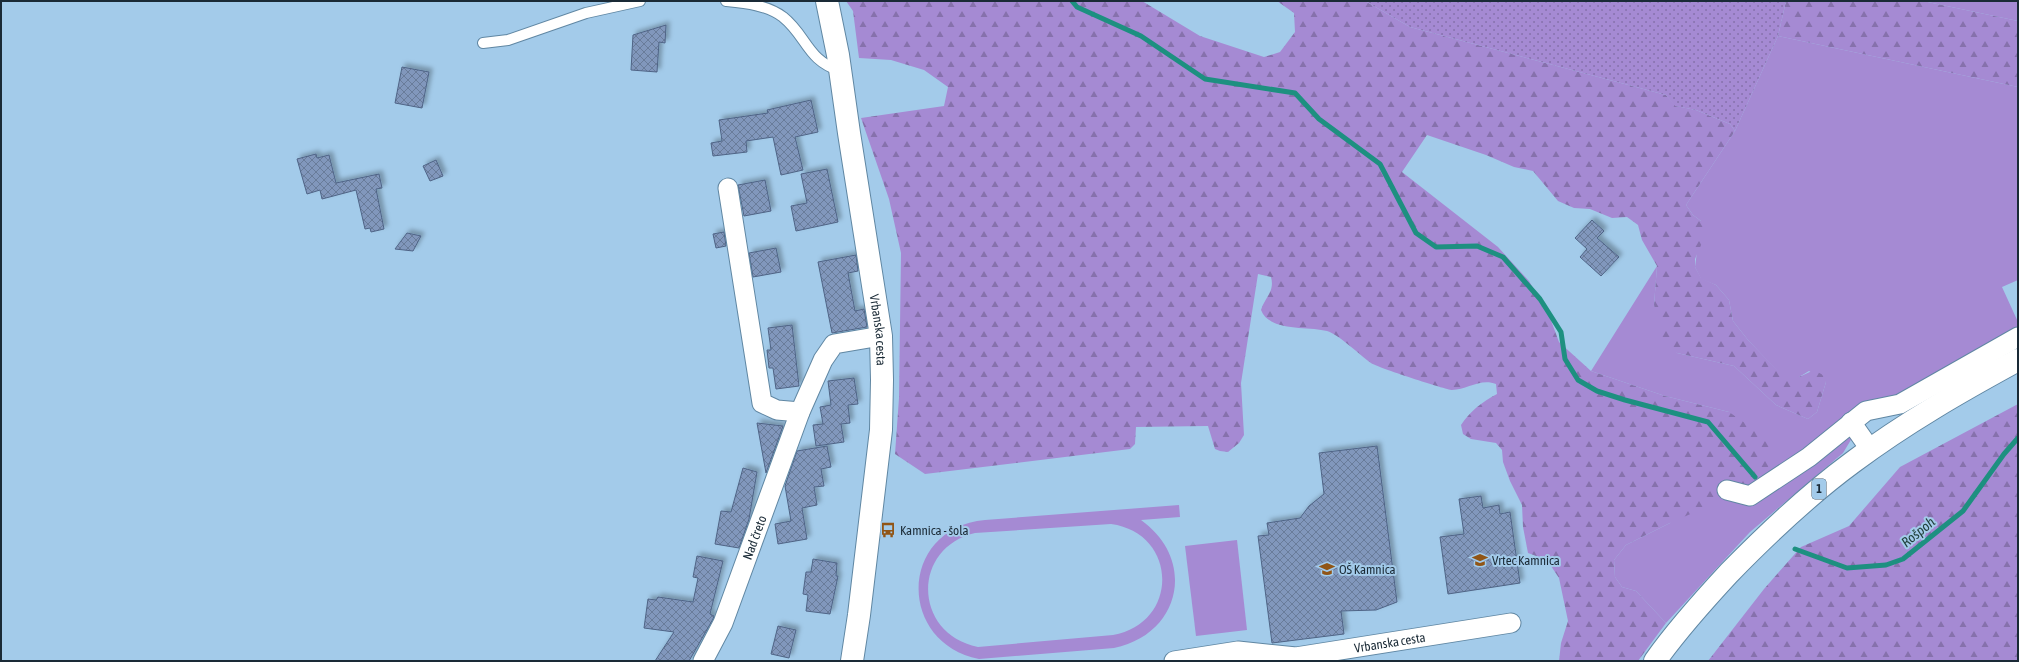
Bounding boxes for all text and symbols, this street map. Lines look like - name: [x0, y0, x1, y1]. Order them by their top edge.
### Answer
- street label: Vrbanska cesta: [866, 293, 889, 366]
- road number: 1: [1812, 479, 1826, 499]
- street label: Nad čreto: [740, 513, 770, 562]
- water label: Rošpoh: [1898, 514, 1938, 550]
- bus stop icon: Kamnica - šola: [879, 521, 897, 539]
- place label: Kamnica - šola: [900, 523, 969, 538]
- school or university icon: Vrtec Kamnica: [1471, 551, 1489, 569]
- place label: Vrtec Kamnica: [1492, 553, 1560, 568]
- school or university icon: OŠ Kamnica: [1318, 560, 1336, 578]
- place label: OŠ Kamnica: [1339, 562, 1396, 577]
- street label: Vrbanska cesta: [1353, 630, 1427, 656]

